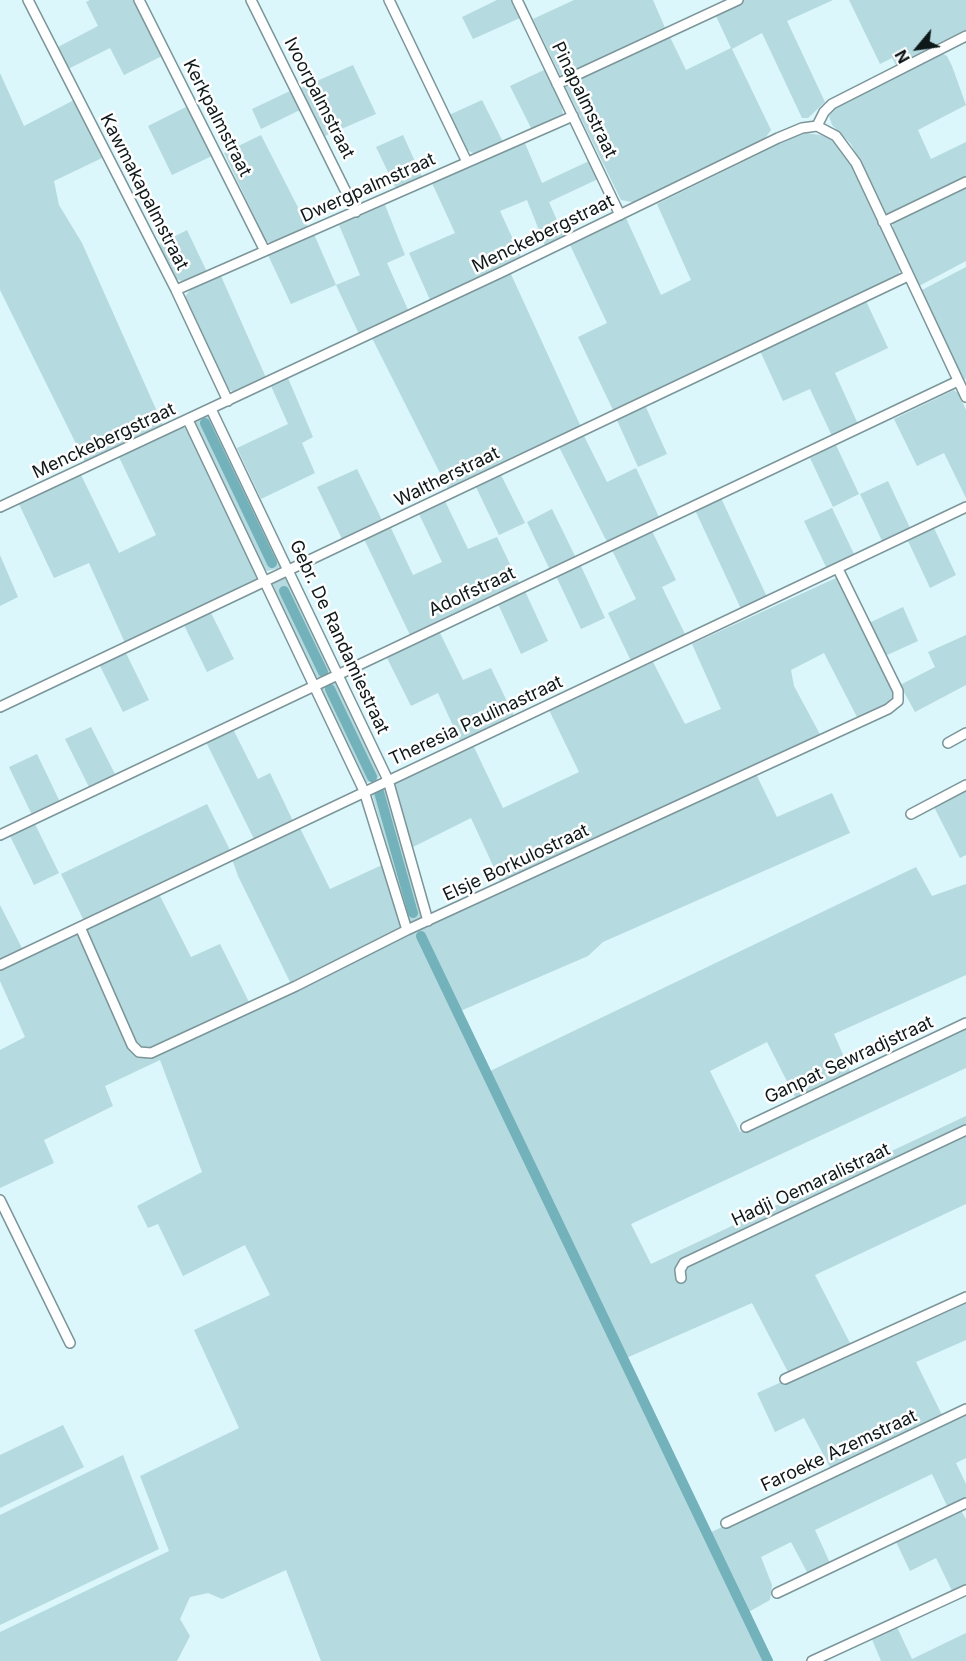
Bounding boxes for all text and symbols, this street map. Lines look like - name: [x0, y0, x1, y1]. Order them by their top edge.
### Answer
- north arrow: [888, 18, 948, 78]
- street label: Ivoorpalmstraat: [279, 34, 359, 162]
- street label: Pinapalmstraat: [547, 39, 621, 161]
- text: N: [891, 47, 914, 67]
- street label: Kerkpalmstraat: [178, 56, 256, 180]
- street label: Kawmakapalmstraat: [95, 110, 193, 274]
- street label: Dwergpalmstraat: [297, 149, 439, 227]
- street label: Menckebergstraat: [469, 190, 617, 278]
- street label: Menckebergstraat: [29, 398, 179, 484]
- street label: Waltherstraat: [391, 442, 503, 512]
- street label: Gebr. De Randamiestraat: [284, 537, 394, 737]
- street label: Adolfstraat: [425, 563, 519, 621]
- street label: Theresia Paulinastraat: [386, 671, 566, 771]
- street label: Elsje Borkulostraat: [440, 820, 592, 906]
- street label: Ganpat Sewradjstraat: [761, 1011, 937, 1109]
- street label: Hadji Oemaralistraat: [728, 1139, 894, 1231]
- street label: Faroeke Azemstraat: [758, 1405, 920, 1497]

